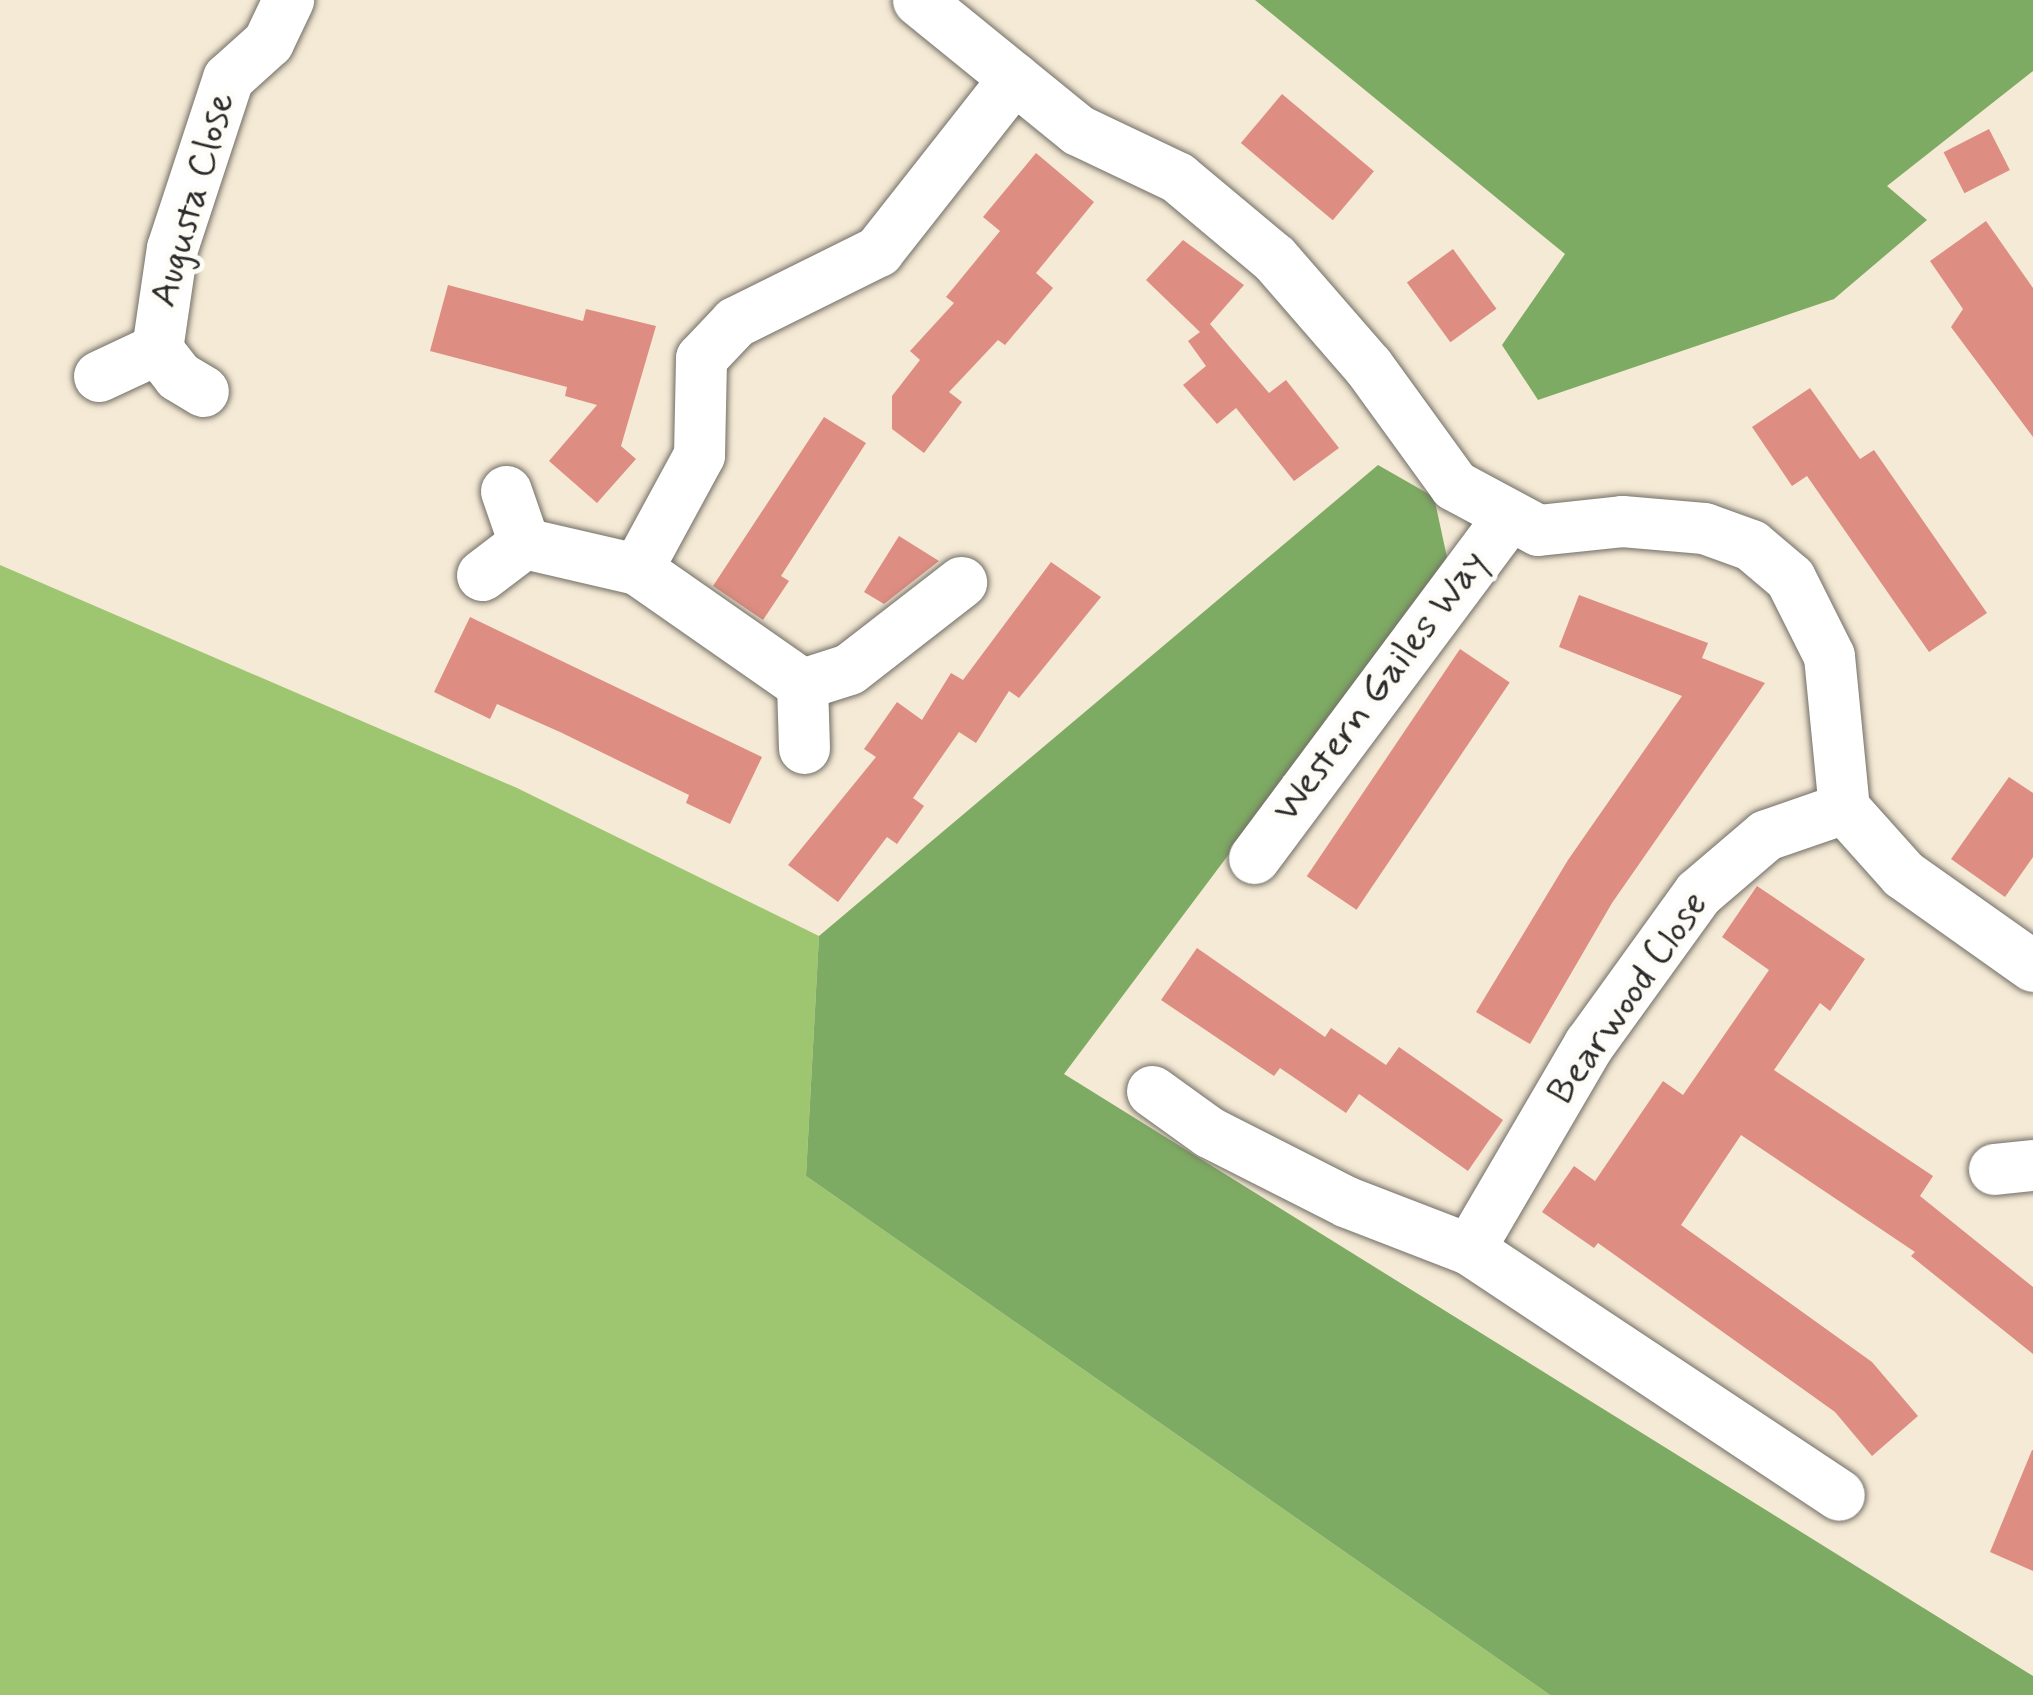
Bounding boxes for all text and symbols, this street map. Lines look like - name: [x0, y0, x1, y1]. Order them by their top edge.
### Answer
- street label: Augusta Close: [141, 87, 247, 313]
- street label: Western Gailes Way: [1263, 541, 1499, 833]
- street label: Bearwood Close: [1536, 881, 1722, 1117]

